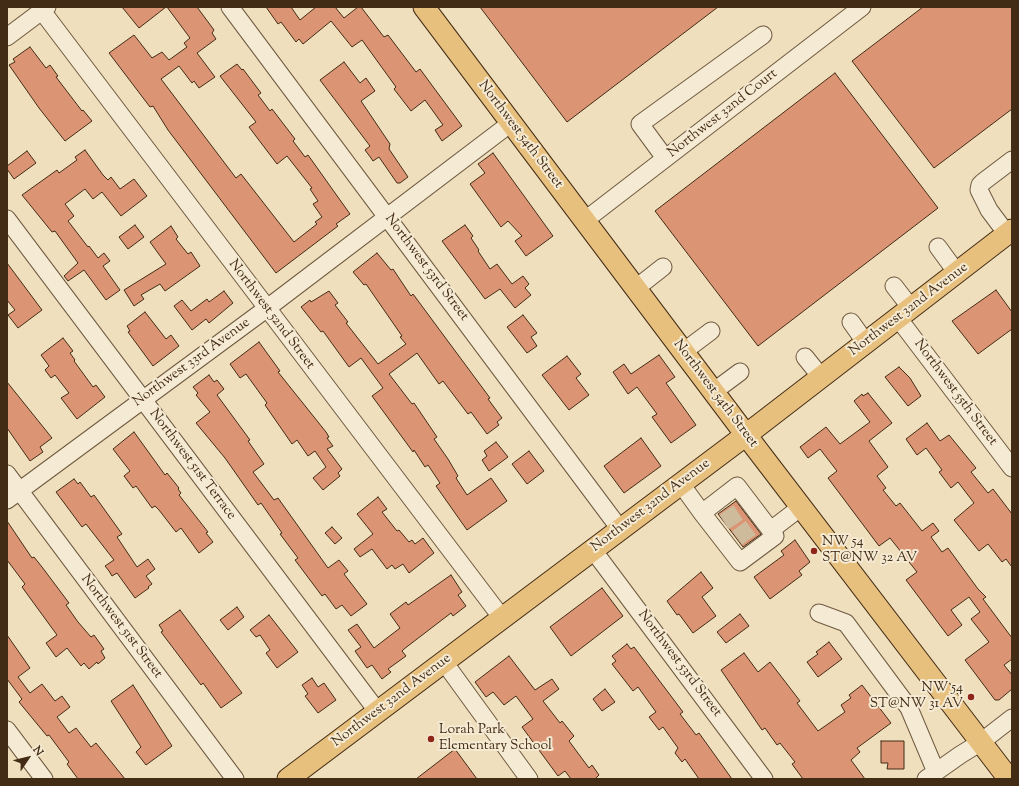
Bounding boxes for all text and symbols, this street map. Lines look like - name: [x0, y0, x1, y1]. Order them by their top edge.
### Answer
- street label: Northwest 32nd Court: [665, 66, 781, 162]
- street label: Northwest 54th Street: [474, 78, 566, 192]
- street label: Northwest 53rd Street: [380, 211, 472, 325]
- street label: Northwest 52nd Street: [224, 257, 318, 373]
- street label: Northwest 32nd Avenue: [846, 260, 972, 360]
- street label: Northwest 33rd Avenue: [130, 315, 254, 411]
- street label: Northwest 54th Street: [669, 337, 761, 451]
- street label: Northwest 55th Street: [910, 337, 1000, 449]
- street label: Northwest 51st Terrace: [145, 406, 239, 524]
- street label: Northwest 32nd Avenue: [588, 456, 714, 556]
- place label: NW 54 ST@NW 32 AV: [822, 535, 917, 568]
- marker: NW 54 ST@NW 32 AV: [809, 546, 819, 556]
- street label: Northwest 51st Street: [77, 572, 165, 682]
- street label: Northwest 53rd Street: [633, 607, 725, 721]
- street label: Northwest 32nd Avenue: [329, 651, 455, 751]
- place label: NW 54 ST@NW 31 AV: [870, 681, 963, 714]
- marker: NW 54 ST@NW 31 AV: [966, 692, 976, 702]
- place label: Lorah Park Elementary School: [439, 723, 552, 756]
- marker: Lorah Park Elementary School: [426, 734, 436, 744]
- north arrow: [8, 738, 48, 778]
- text: N: [29, 743, 47, 759]

